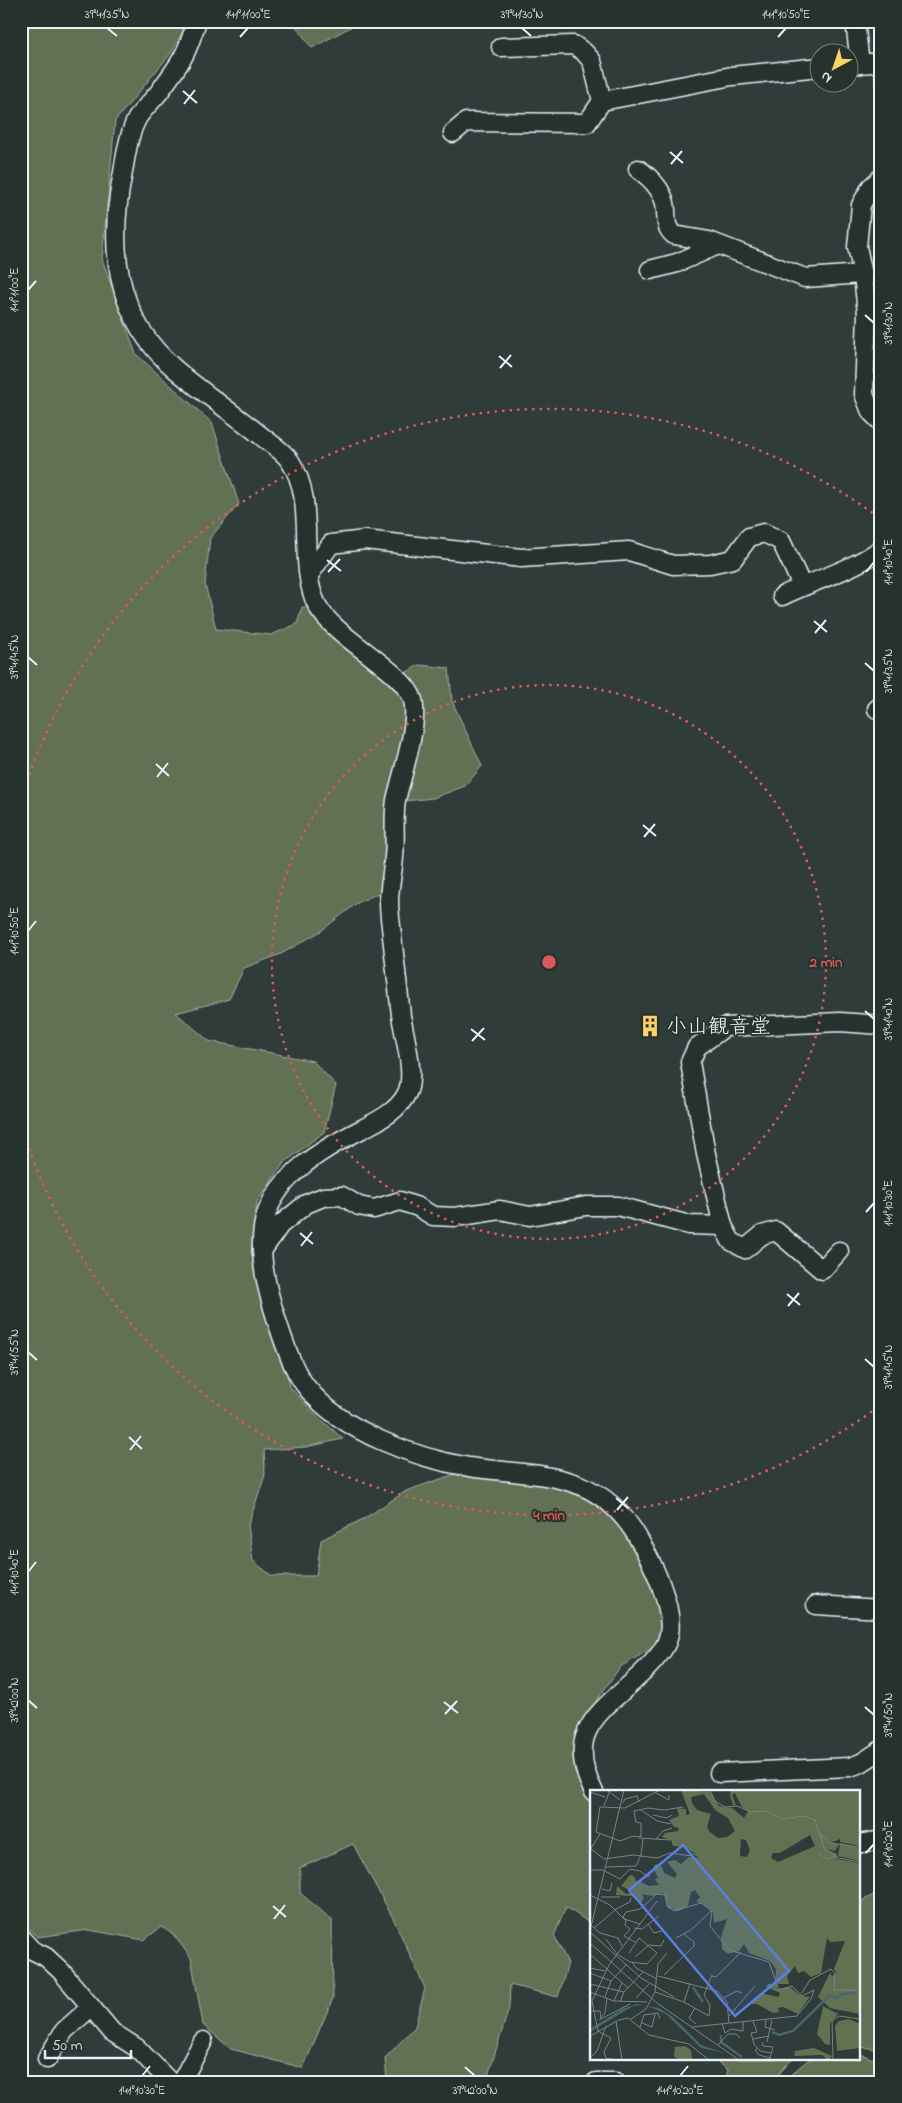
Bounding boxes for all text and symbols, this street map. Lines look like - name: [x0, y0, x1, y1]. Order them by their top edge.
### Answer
- text: 39°41'35"N: [85, 6, 129, 24]
- text: 141°11'00"E: [225, 6, 271, 24]
- text: 39°41'30"N: [501, 6, 543, 24]
- text: 141°10'50"E: [762, 6, 810, 24]
- north arrow: [810, 42, 860, 92]
- text: N: [816, 66, 837, 88]
- text: 141°11'00"E: [6, 267, 24, 313]
- text: 39°41'30"N: [880, 302, 898, 344]
- text: 141°10'40"E: [880, 539, 898, 585]
- text: 39°41'45"N: [6, 635, 24, 679]
- text: 39°41'35"N: [880, 649, 898, 693]
- text: 141°10'50"E: [6, 907, 24, 955]
- text: 2 min: [809, 952, 843, 974]
- centre of rings: [540, 953, 558, 971]
- text: 39°41'40"N: [880, 998, 898, 1040]
- building icon: 小山観音堂: [637, 1013, 663, 1039]
- place label: 小山観音堂: [666, 1013, 771, 1043]
- text: 141°10'30"E: [880, 1180, 898, 1226]
- text: 39°41'55"N: [6, 1329, 24, 1375]
- text: 39°41'45"N: [880, 1345, 898, 1389]
- text: 4 min: [532, 1505, 565, 1527]
- text: 141°10'40"E: [6, 1549, 24, 1595]
- text: 39°42'00"N: [6, 1677, 24, 1723]
- text: 39°41'50"N: [880, 1693, 898, 1737]
- inset map: [590, 1790, 860, 2060]
- text: 141°10'20"E: [880, 1820, 898, 1868]
- scale bar: [45, 2028, 131, 2060]
- text: 50 m: [52, 2035, 83, 2057]
- text: 141°10'30"E: [119, 2082, 165, 2100]
- text: 39°42'00"N: [452, 2082, 498, 2100]
- text: 141°10'20"E: [656, 2082, 704, 2100]

